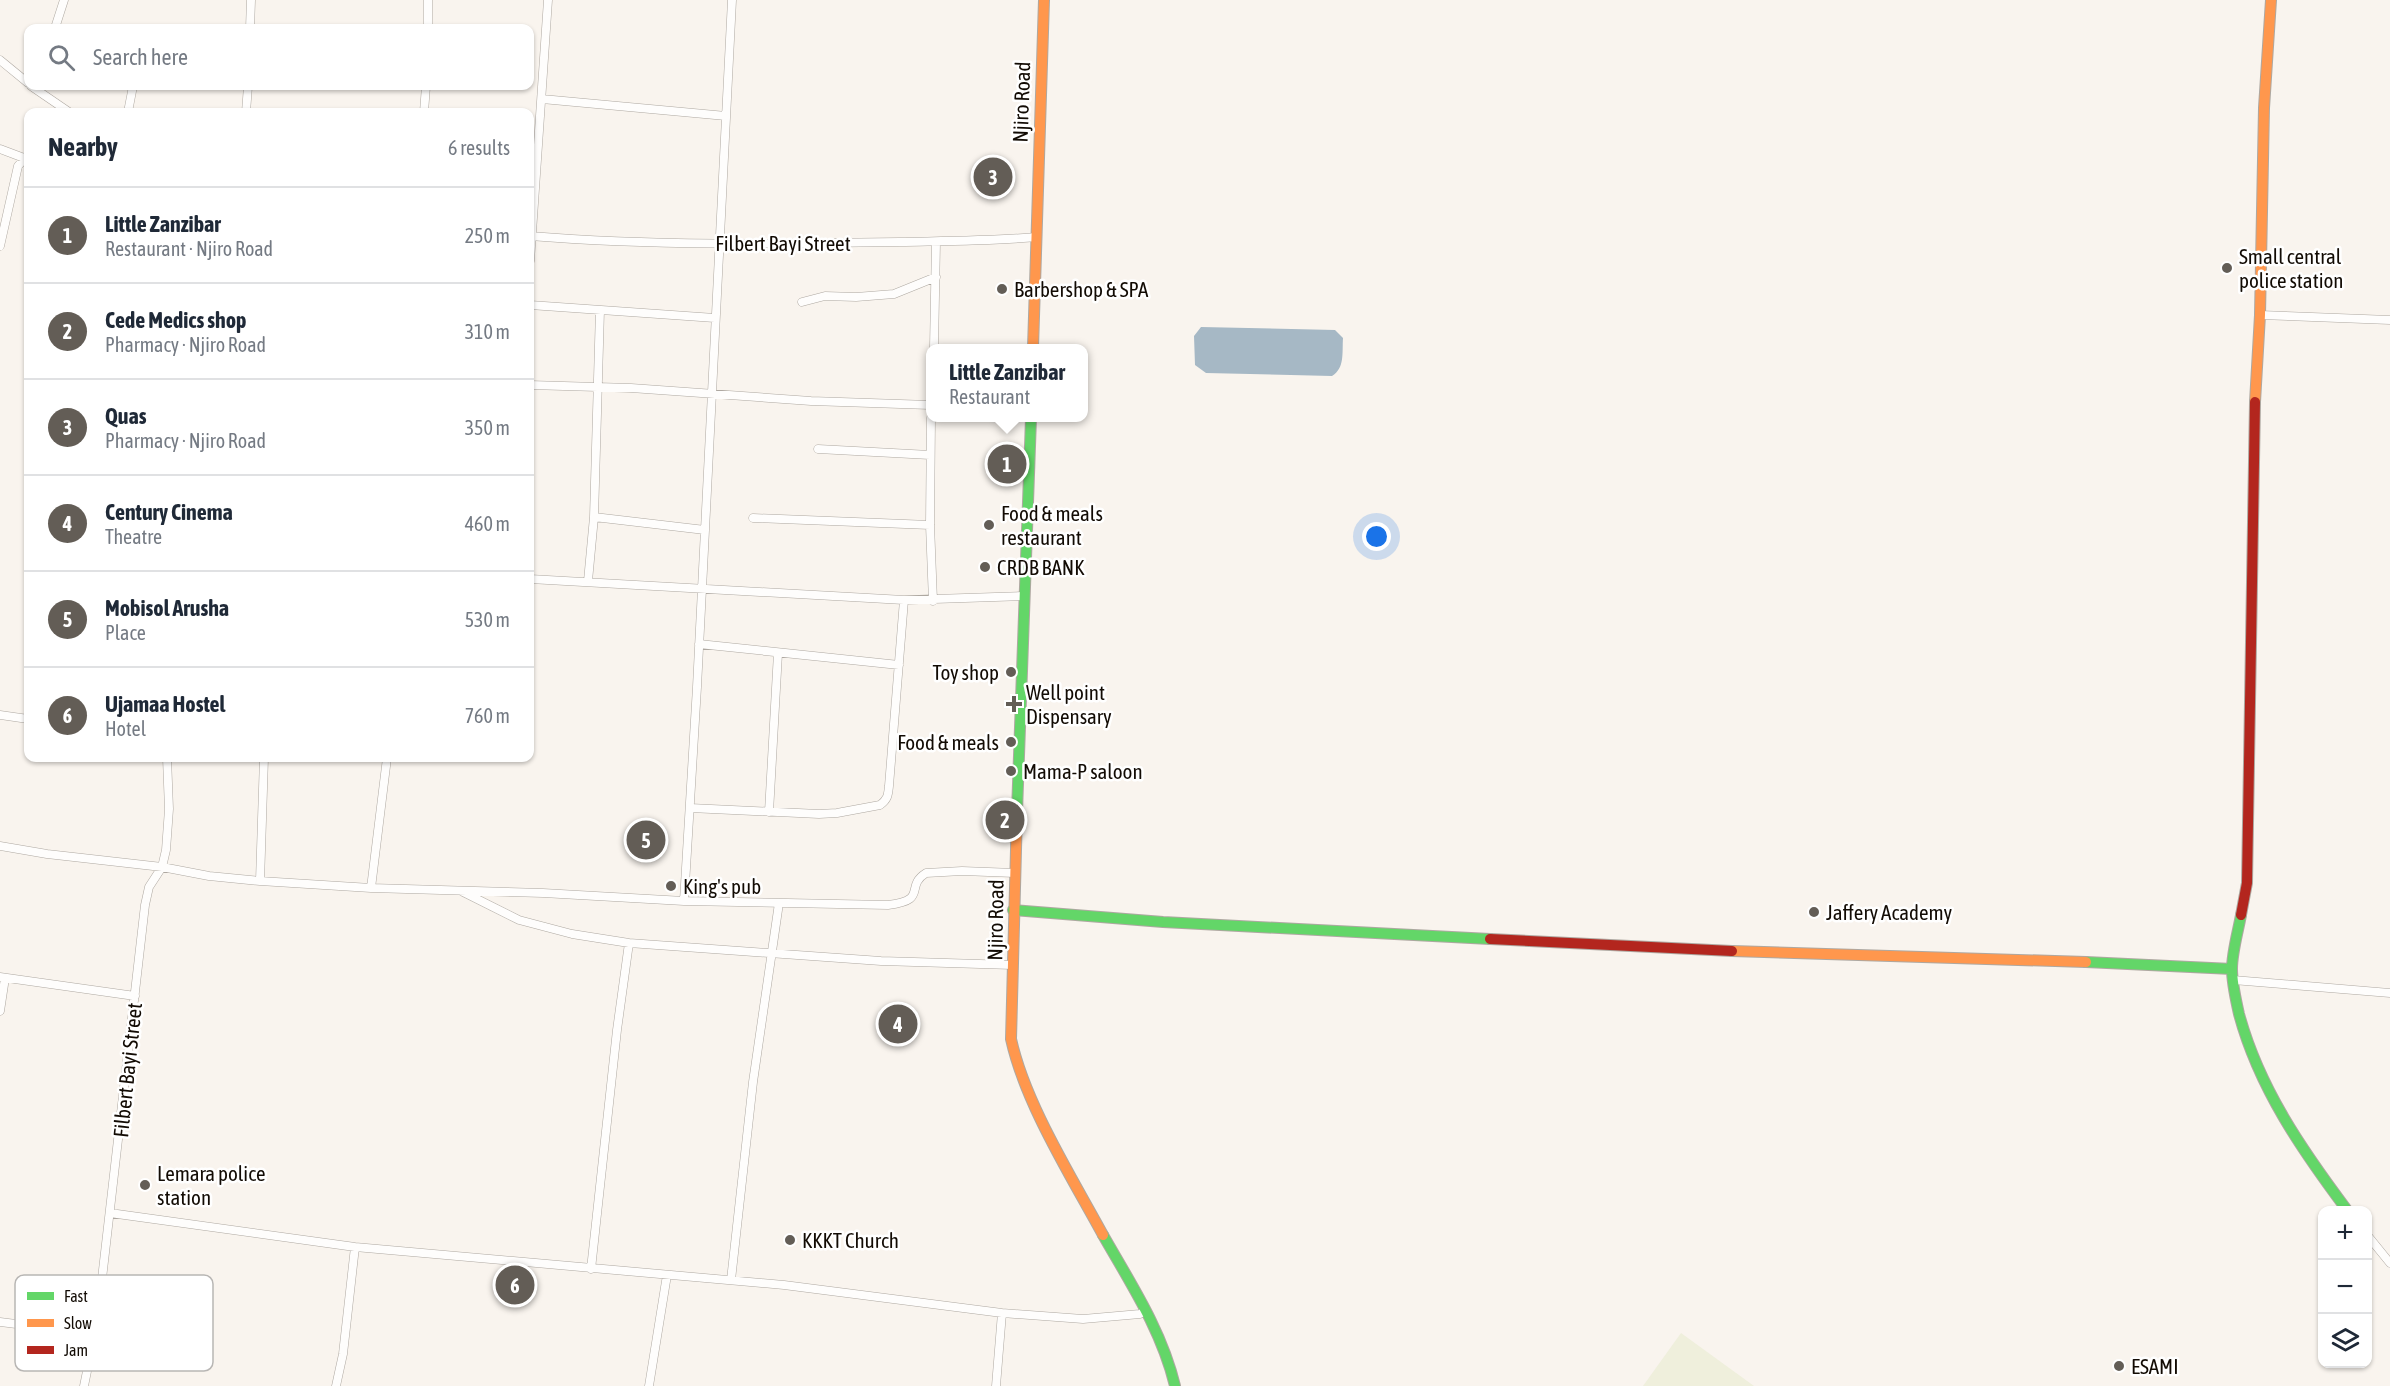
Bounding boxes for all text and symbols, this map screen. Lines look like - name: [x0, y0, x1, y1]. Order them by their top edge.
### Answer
- search box: [24, 24, 534, 90]
- icon: search: [45, 41, 78, 74]
- text: Search here: [93, 44, 188, 70]
- street label: Njiro Road: [1008, 61, 1034, 143]
- text: Nearby: [48, 132, 118, 162]
- text: 6 results: [448, 136, 510, 159]
- pin: 3: [974, 154, 1012, 200]
- text: Little Zanzibar: [105, 211, 221, 237]
- text: 1: [63, 224, 72, 247]
- text: 250 m: [465, 224, 510, 247]
- street label: Filbert Bayi Street: [715, 231, 851, 255]
- text: Restaurant · Njiro Road: [105, 237, 273, 260]
- place label: Small central police station: [2239, 244, 2344, 292]
- marker: Small central police station: [2220, 261, 2234, 275]
- place label: Barbershop & SPA: [1014, 277, 1149, 301]
- marker: Barbershop & SPA: [995, 282, 1009, 296]
- text: Cede Medics shop: [105, 307, 246, 333]
- text: 2: [63, 320, 72, 343]
- text: 310 m: [465, 320, 510, 343]
- text: Pharmacy · Njiro Road: [105, 333, 266, 356]
- popup: [926, 344, 1088, 422]
- text: Little Zanzibar: [949, 359, 1065, 385]
- text: Restaurant: [949, 385, 1030, 408]
- text: Quas: [105, 403, 146, 429]
- text: 3: [63, 416, 72, 439]
- text: 350 m: [465, 416, 510, 439]
- text: Pharmacy · Njiro Road: [105, 429, 266, 452]
- pin: 1: [988, 442, 1026, 486]
- text: Century Cinema: [105, 499, 233, 525]
- place label: Food & meals restaurant: [1001, 501, 1103, 549]
- text: 4: [63, 512, 72, 535]
- text: 460 m: [465, 512, 510, 535]
- marker: Food & meals restaurant: [982, 518, 996, 532]
- your location: [1362, 522, 1391, 551]
- text: Theatre: [105, 525, 162, 548]
- place label: CRDB BANK: [997, 555, 1085, 579]
- marker: CRDB BANK: [978, 560, 992, 574]
- text: Mobisol Arusha: [105, 595, 229, 621]
- text: 5: [63, 608, 72, 631]
- text: 530 m: [465, 608, 510, 631]
- text: Place: [105, 621, 146, 644]
- place label: Toy shop: [932, 660, 999, 684]
- marker: Toy shop: [1004, 665, 1018, 679]
- place label: Well point Dispensary: [1026, 680, 1112, 728]
- text: Ujamaa Hostel: [105, 691, 225, 717]
- marker: Well point Dispensary: [1007, 697, 1021, 711]
- text: 6: [63, 704, 72, 727]
- text: 760 m: [465, 704, 510, 727]
- text: Hotel: [105, 717, 146, 740]
- place label: Food & meals: [897, 730, 999, 754]
- marker: Food & meals: [1004, 735, 1018, 749]
- place label: Mama-P saloon: [1023, 759, 1143, 783]
- marker: Mama-P saloon: [1004, 764, 1018, 778]
- pin: 2: [986, 798, 1024, 842]
- pin: 5: [626, 818, 666, 862]
- place label: King's pub: [683, 874, 761, 898]
- marker: King's pub: [664, 879, 678, 893]
- street label: Njiro Road: [982, 879, 1008, 961]
- place label: Jaffery Academy: [1826, 900, 1953, 924]
- marker: Jaffery Academy: [1807, 905, 1821, 919]
- street label: Filbert Bayi Street: [108, 1001, 146, 1139]
- pin: 4: [878, 1002, 918, 1046]
- place label: Lemara police station: [157, 1161, 266, 1209]
- marker: Lemara police station: [138, 1178, 152, 1192]
- map controls: [2318, 1206, 2372, 1368]
- button: +: [2318, 1206, 2372, 1260]
- place label: KKKT Church: [802, 1228, 899, 1252]
- marker: KKKT Church: [783, 1233, 797, 1247]
- button: −: [2318, 1260, 2372, 1314]
- pin: 6: [496, 1262, 534, 1308]
- legend: [15, 1275, 213, 1371]
- text: Fast: [64, 1287, 88, 1305]
- text: Slow: [64, 1314, 92, 1332]
- button: layers: [2318, 1314, 2372, 1368]
- text: Jam: [64, 1341, 88, 1359]
- place label: ESAMI: [2131, 1354, 2178, 1378]
- marker: ESAMI: [2112, 1359, 2126, 1373]

